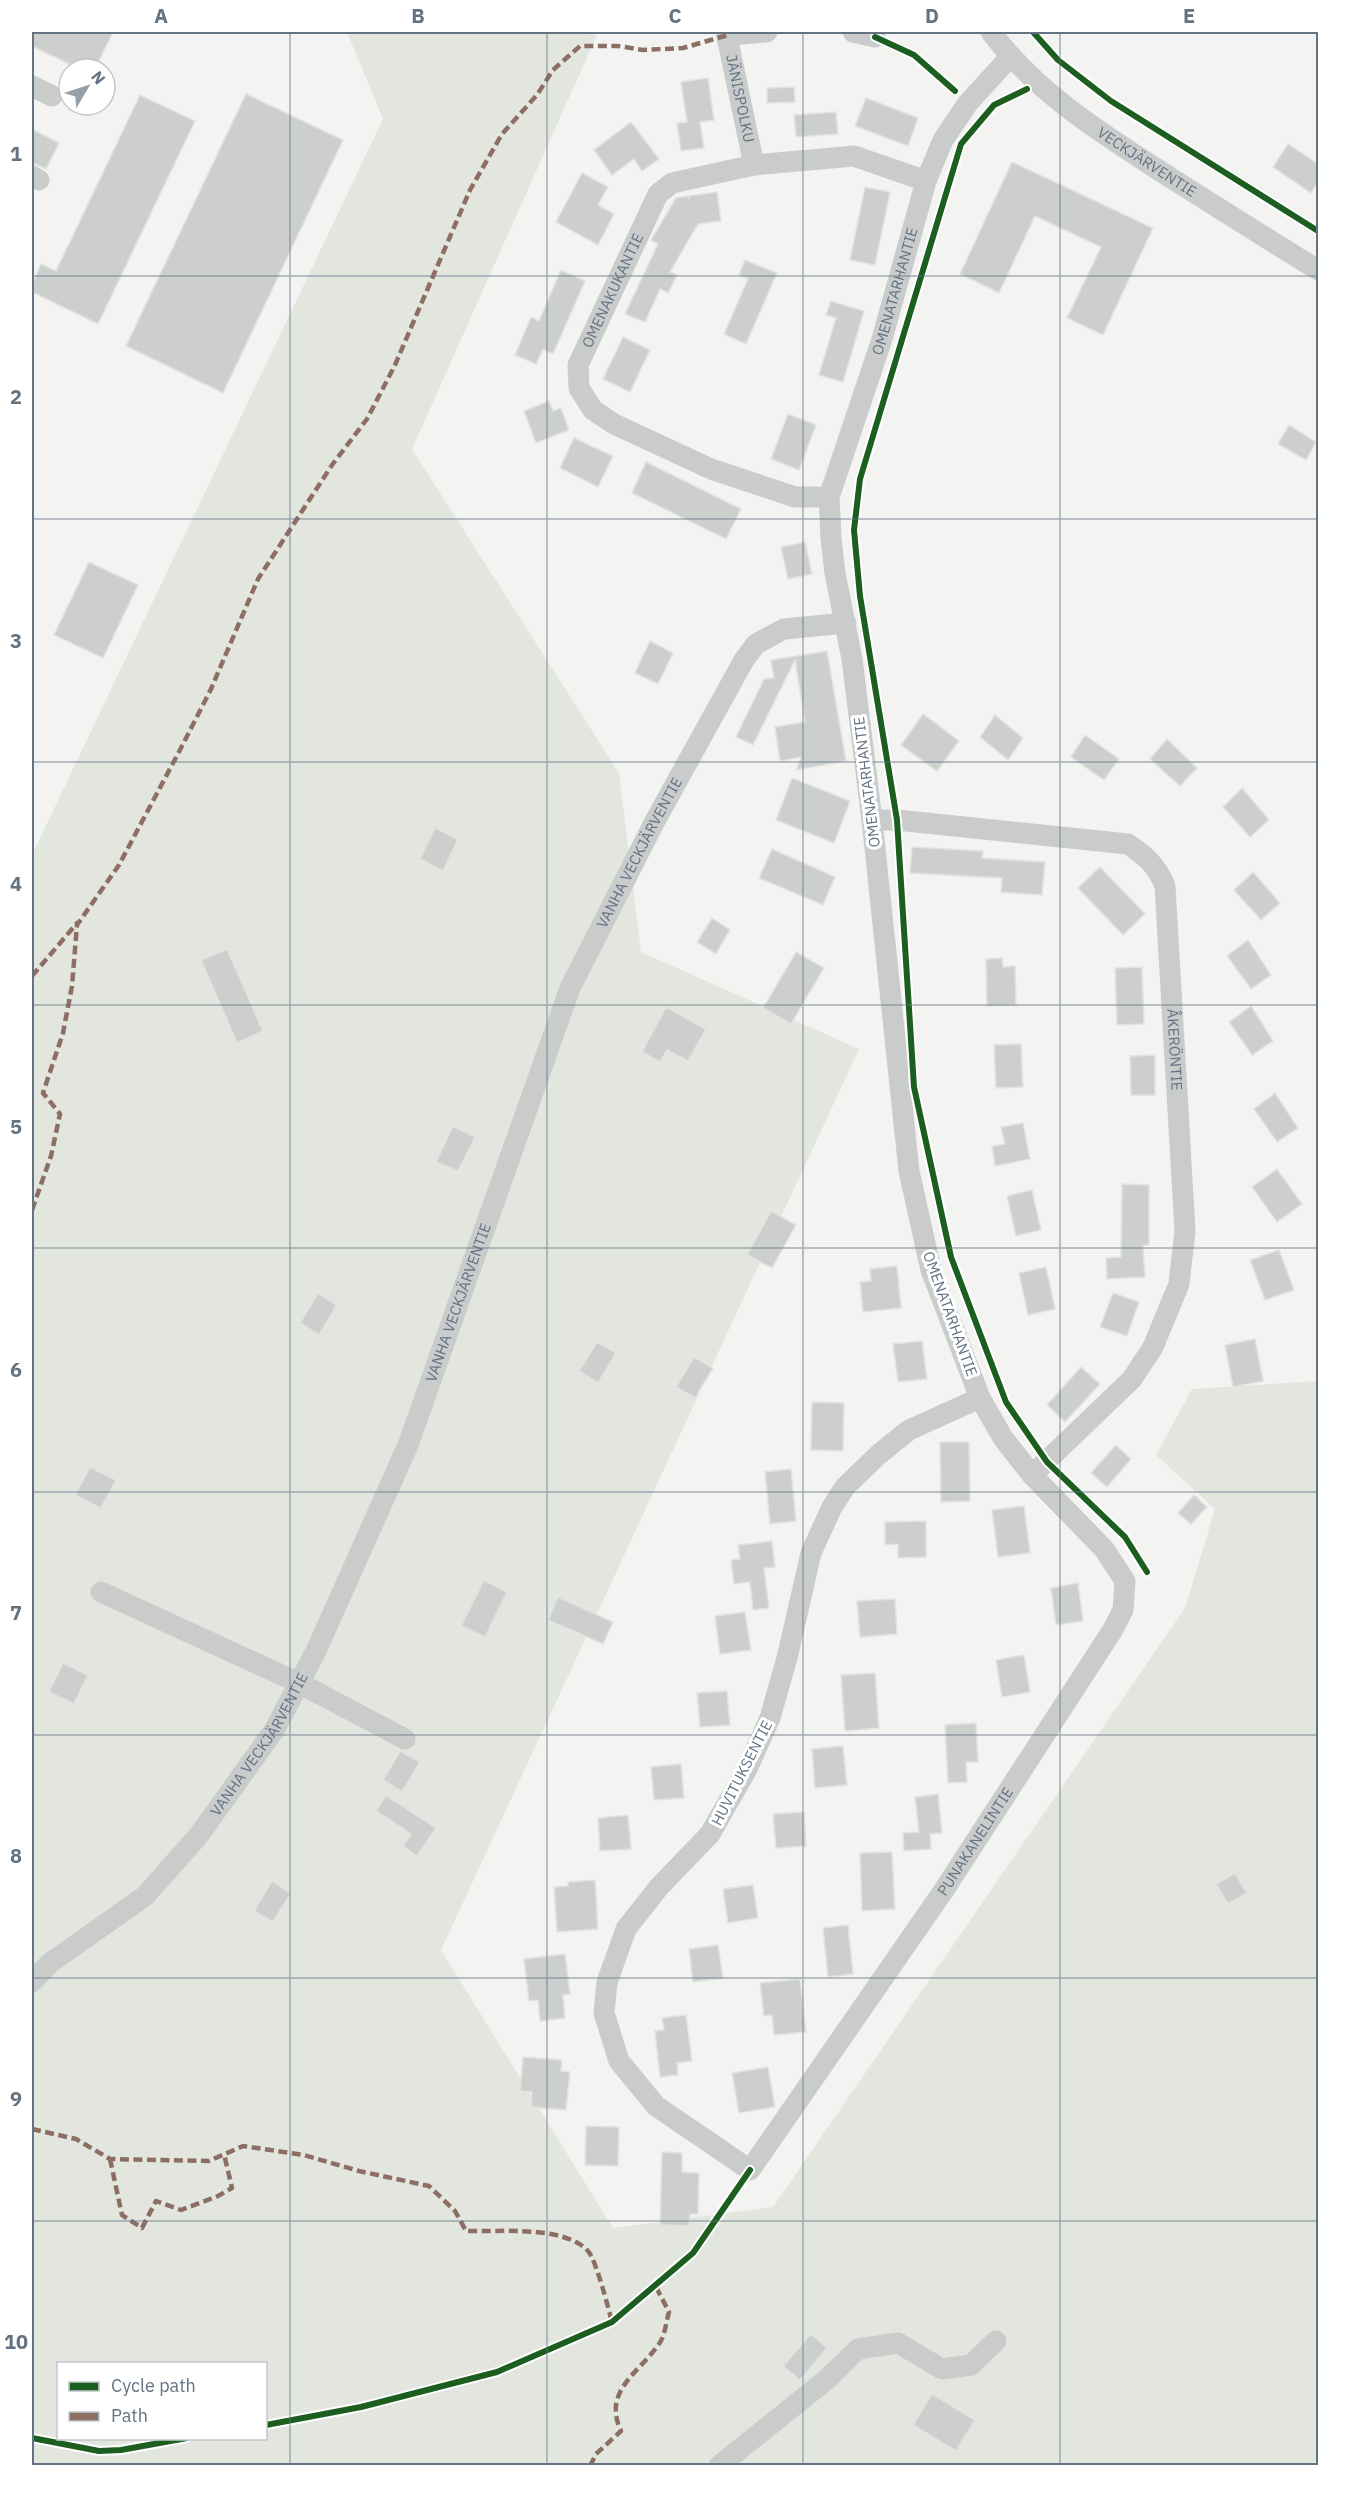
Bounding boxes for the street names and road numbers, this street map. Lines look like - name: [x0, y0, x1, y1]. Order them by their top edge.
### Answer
- street label: JÄNISPOLKU: [722, 53, 759, 144]
- street label: VECKJÄRVENTIE: [1094, 122, 1200, 201]
- street label: OMENATARHANTIE: [867, 225, 922, 358]
- street label: OMENAKUKANTIE: [577, 230, 647, 351]
- street label: OMENATARHANTIE: [849, 716, 884, 849]
- street label: VANHA VECKJÄRVENTIE: [592, 774, 686, 931]
- street label: ÅKERÖNTIE: [1163, 1008, 1187, 1091]
- street label: VANHA VECKJÄRVENTIE: [421, 1221, 495, 1385]
- street label: OMENATARHANTIE: [919, 1249, 982, 1379]
- street label: VANHA VECKJÄRVENTIE: [206, 1669, 312, 1820]
- street label: HUVITUKSENTIE: [707, 1717, 776, 1828]
- street label: PUNAKANELINTIE: [933, 1783, 1017, 1899]

